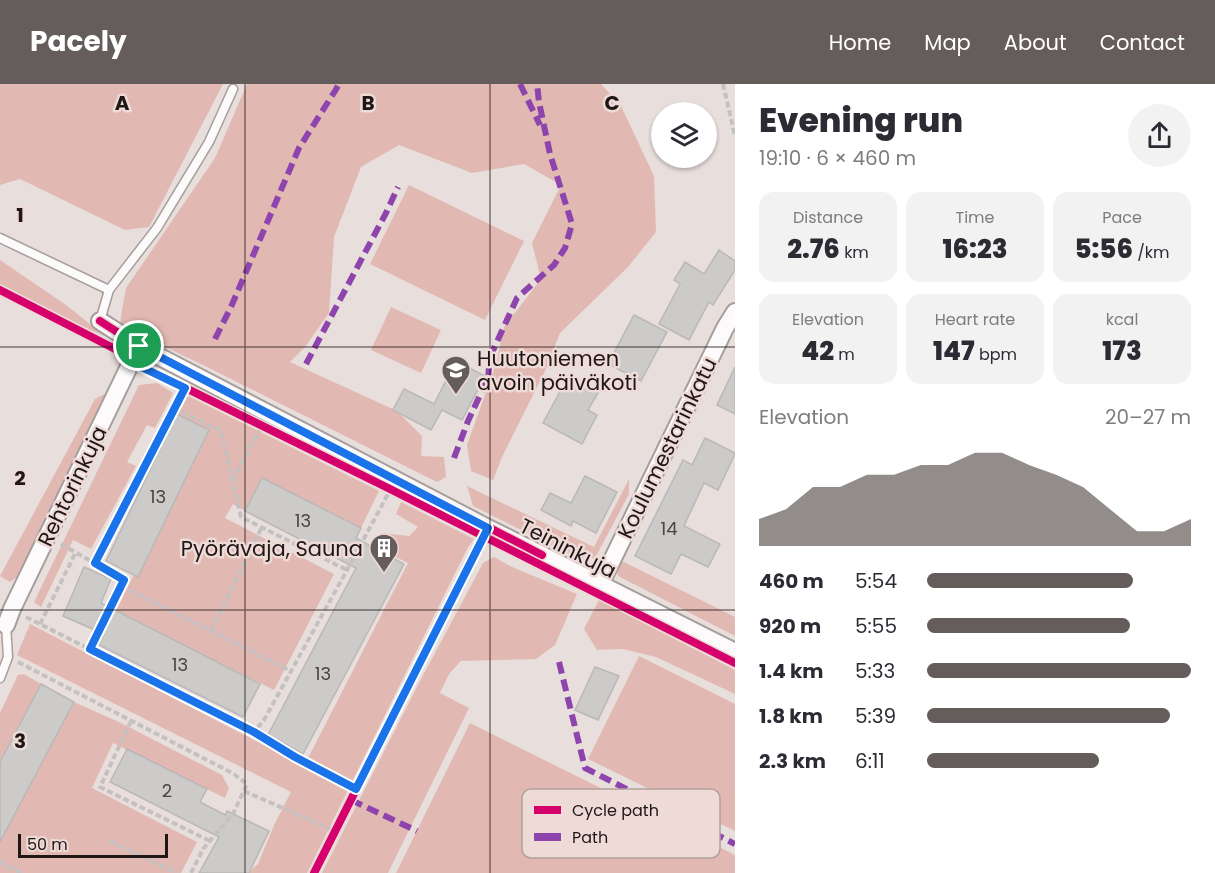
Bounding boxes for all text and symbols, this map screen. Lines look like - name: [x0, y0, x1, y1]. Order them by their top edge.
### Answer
- text: Pacely: [30, 22, 127, 61]
- text: Home: [829, 28, 891, 57]
- text: Map: [924, 28, 971, 57]
- text: About: [1004, 28, 1067, 57]
- text: Contact: [1100, 28, 1185, 57]
- text: A: [115, 89, 130, 117]
- text: B: [361, 89, 375, 117]
- text: C: [604, 89, 620, 117]
- text: Evening run: [759, 97, 963, 144]
- map controls: [651, 102, 717, 168]
- button: layers: [651, 102, 717, 168]
- button: share: [1128, 104, 1191, 167]
- text: 19:10 · 6 × 460 m: [759, 144, 916, 172]
- text: 1: [16, 201, 24, 229]
- text: Distance: [793, 206, 863, 229]
- text: Time: [956, 206, 995, 229]
- text: Pace: [1102, 206, 1142, 229]
- text: 2.76: [787, 231, 840, 267]
- text: 16:23: [942, 231, 1008, 267]
- text: 5:56: [1074, 231, 1133, 267]
- text: km: [840, 241, 869, 264]
- text: /km: [1133, 241, 1170, 264]
- text: Elevation: [792, 308, 864, 331]
- text: Heart rate: [935, 308, 1015, 331]
- text: kcal: [1106, 308, 1138, 331]
- pin: [113, 320, 164, 371]
- icon: arrive: [122, 329, 155, 362]
- text: 42: [801, 333, 834, 369]
- text: 147: [933, 333, 975, 369]
- text: 173: [1102, 333, 1142, 369]
- text: m: [834, 343, 855, 366]
- text: bpm: [975, 343, 1017, 366]
- place label: Huutoniemen avoin päiväkoti: [477, 344, 637, 397]
- street label: Koulumestarinkatu: [611, 353, 723, 543]
- school or university icon: Huutoniemen avoin päiväkoti: [440, 354, 472, 396]
- text: Elevation: [759, 403, 849, 431]
- text: 20–27 m: [1105, 403, 1191, 431]
- street label: Rehtorinkuja: [30, 421, 114, 551]
- text: 2: [14, 464, 26, 492]
- house number: 13: [150, 484, 166, 509]
- house number: 13: [295, 508, 311, 533]
- street label: Teininkuja: [515, 511, 621, 585]
- house number: 14: [660, 516, 678, 541]
- building icon: Pyörävaja, Sauna: [368, 532, 400, 574]
- place label: Pyörävaja, Sauna: [181, 534, 363, 563]
- text: 460 m: [759, 567, 824, 595]
- text: 5:54: [855, 567, 897, 595]
- text: 920 m: [759, 612, 821, 640]
- text: 5:55: [855, 612, 897, 640]
- house number: 13: [172, 652, 188, 677]
- text: 1.4 km: [759, 657, 823, 685]
- text: 5:33: [855, 657, 895, 685]
- house number: 13: [315, 661, 331, 686]
- text: 1.8 km: [759, 702, 823, 730]
- text: 5:39: [855, 702, 896, 730]
- text: 3: [14, 727, 26, 755]
- text: 2.3 km: [759, 747, 826, 775]
- text: 6:11: [855, 747, 885, 775]
- house number: 2: [162, 778, 172, 803]
- legend: [522, 789, 720, 858]
- text: Cycle path: [572, 799, 659, 822]
- text: Path: [572, 826, 608, 849]
- scale bar: [18, 831, 168, 858]
- text: 50 m: [27, 833, 68, 856]

